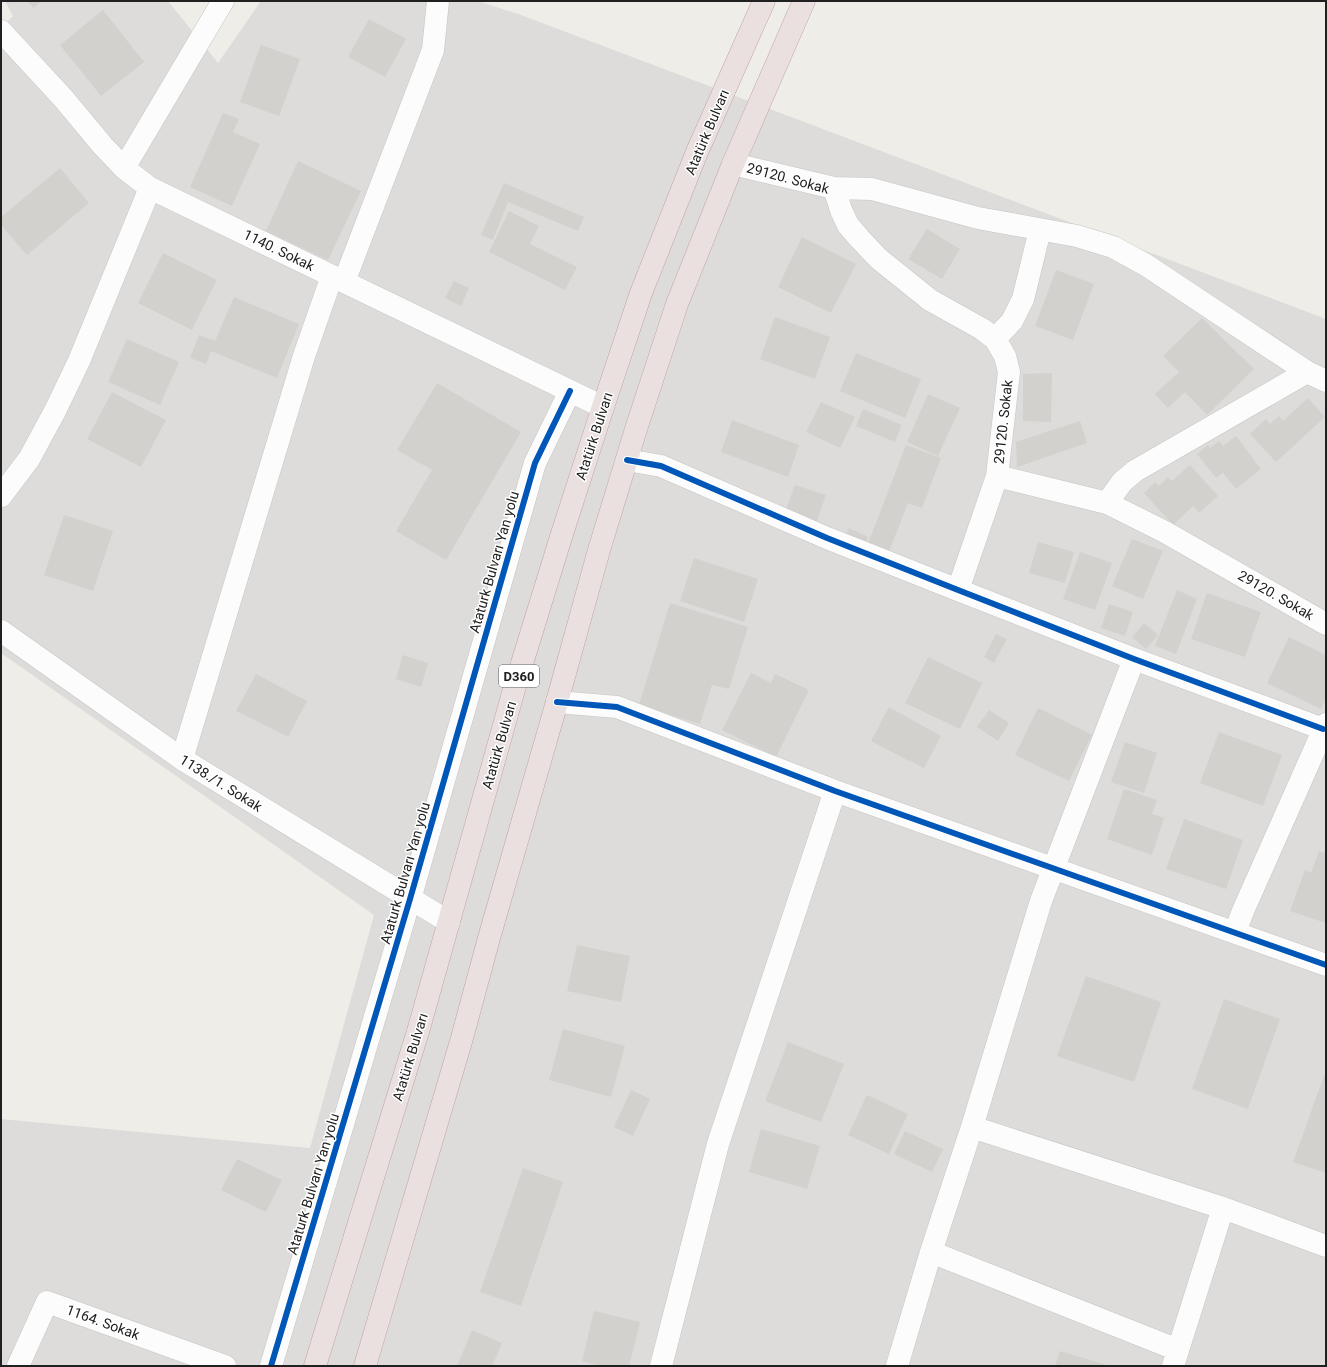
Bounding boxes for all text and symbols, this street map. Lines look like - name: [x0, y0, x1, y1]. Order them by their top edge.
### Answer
- street label: Atatürk Bulvarı: [682, 87, 732, 177]
- street label: 29120. Sokak: [745, 159, 832, 197]
- street label: 1140. Sokak: [241, 226, 318, 274]
- street label: 29120. Sokak: [991, 378, 1015, 465]
- street label: Atatürk Bulvarı: [572, 390, 616, 482]
- street label: Ataturk Bulvarı Yan yolu: [466, 489, 522, 635]
- street label: 29120. Sokak: [1235, 567, 1317, 624]
- road number: D360: [499, 665, 539, 687]
- street label: Atatürk Bulvarı: [479, 699, 519, 791]
- street label: 1138./1. Sokak: [177, 751, 266, 815]
- street label: Ataturk Bulvarı Yan yolu: [377, 800, 433, 946]
- street label: Atatürk Bulvarı: [389, 1011, 431, 1103]
- street label: Ataturk Bulvarı Yan yolu: [284, 1111, 342, 1257]
- street label: 1164. Sokak: [64, 1301, 143, 1343]

